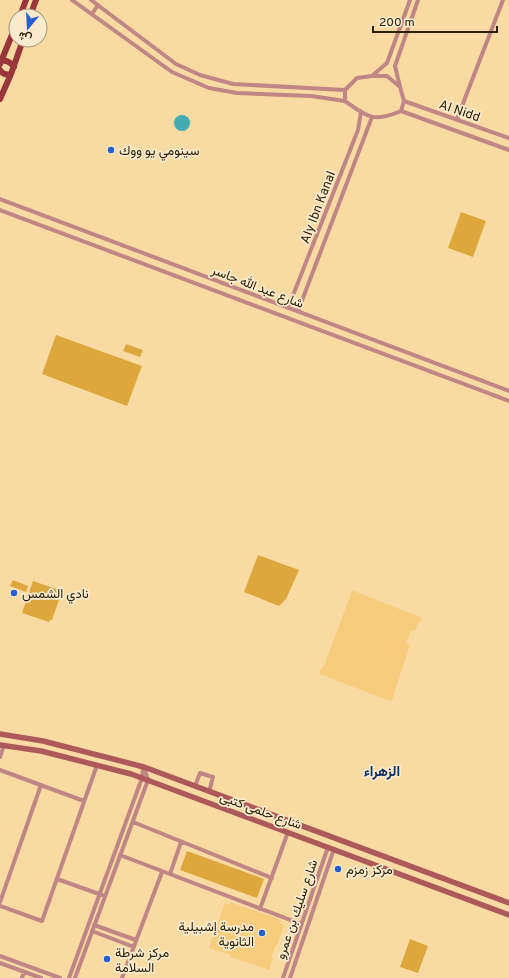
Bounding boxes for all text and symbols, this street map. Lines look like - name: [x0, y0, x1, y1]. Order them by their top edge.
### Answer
- north arrow: [8, 8, 48, 48]
- scale bar: [373, 8, 497, 34]
- text: 200 m: [379, 15, 415, 31]
- text: ش: [17, 28, 34, 45]
- street label: Al Nidd: [437, 97, 482, 126]
- place label: سينومي يو ووك: [119, 144, 199, 161]
- marker: سينومي يو ووك: [106, 145, 116, 155]
- street label: Aly Ibn Kanal: [298, 169, 340, 246]
- street label: شارع عبد الله جاسر: [208, 262, 306, 313]
- place label: نادي الشمس: [22, 587, 89, 604]
- marker: نادي الشمس: [9, 588, 19, 598]
- district label: الزهراء: [364, 764, 400, 781]
- street label: شارع حلمى كتبى: [217, 790, 303, 834]
- street label: شارع سليك بن عمرو: [273, 858, 322, 962]
- place label: مركز زمزم: [346, 863, 393, 879]
- marker: مركز زمزم: [333, 864, 343, 874]
- place label: مدرسة إشبيلية الثانوية: [179, 920, 254, 951]
- marker: مدرسة إشبيلية الثانوية: [257, 928, 267, 938]
- place label: مركز شرطة السلامة: [115, 946, 169, 977]
- marker: مركز شرطة السلامة: [102, 954, 112, 964]

